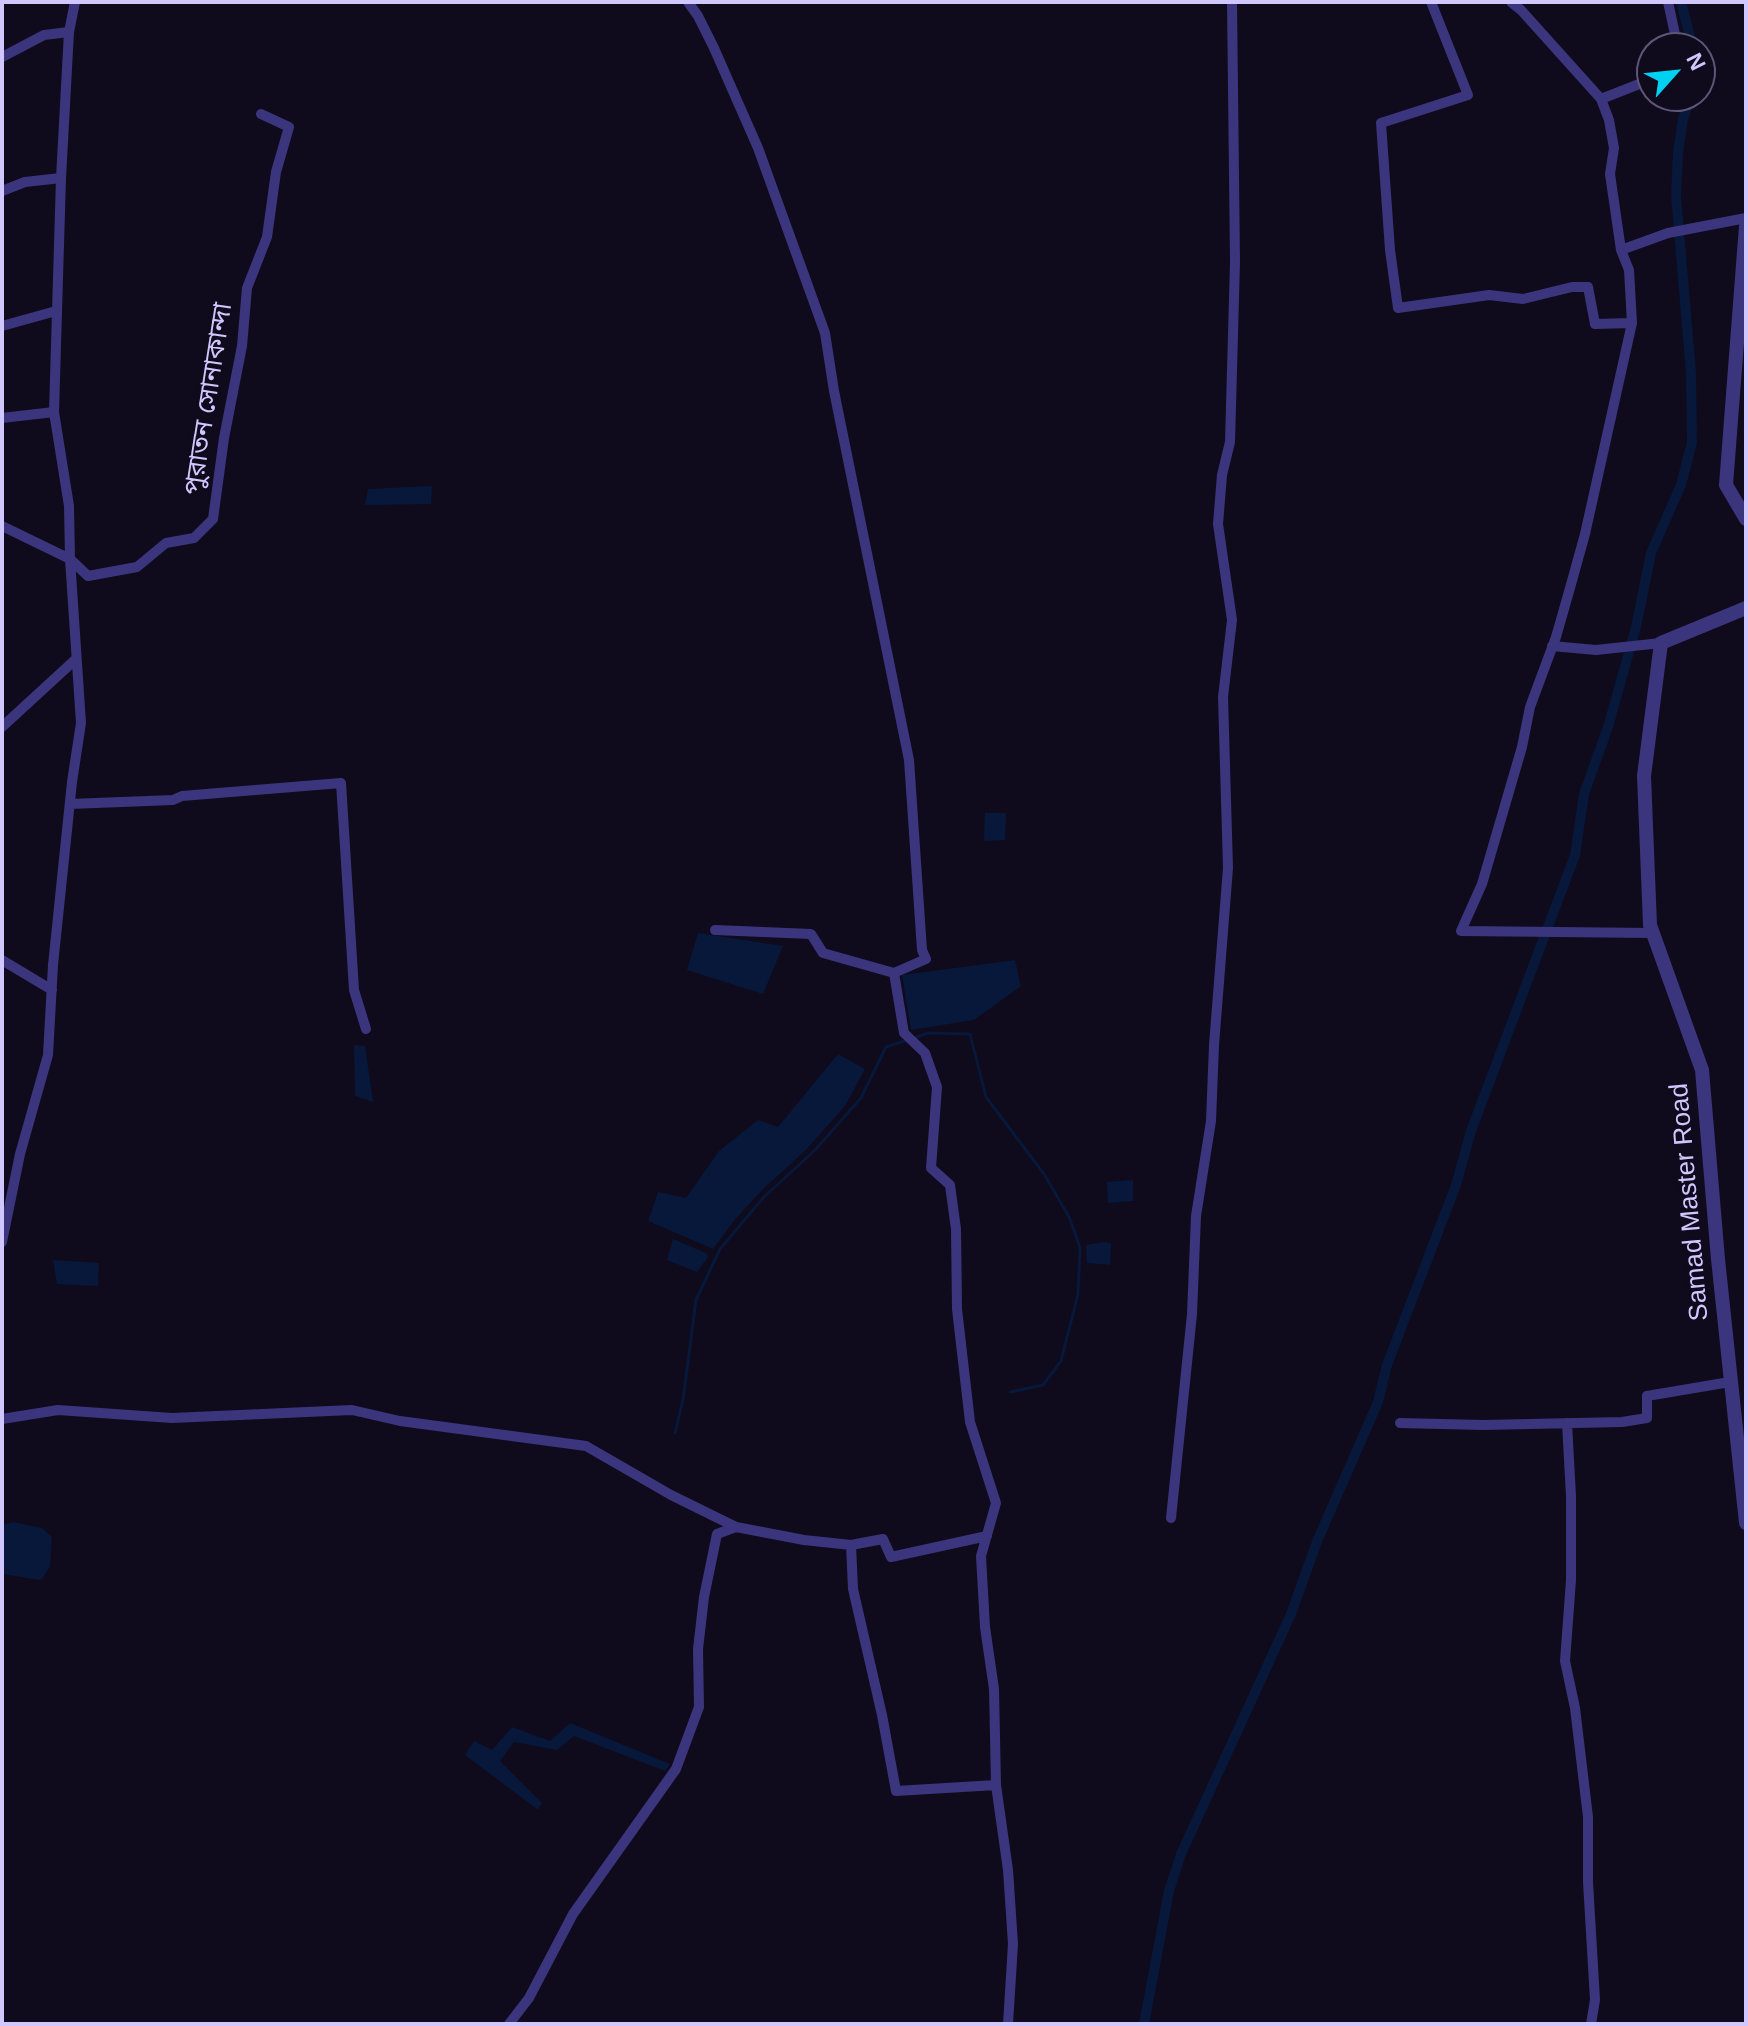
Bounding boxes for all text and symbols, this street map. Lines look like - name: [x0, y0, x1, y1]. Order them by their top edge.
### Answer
- north arrow: [1636, 32, 1716, 112]
- text: N: [1681, 49, 1711, 75]
- street label: পুরাতন সোনাকান্দা: [178, 301, 240, 497]
- street label: Samad Master Road: [1664, 1082, 1716, 1322]

